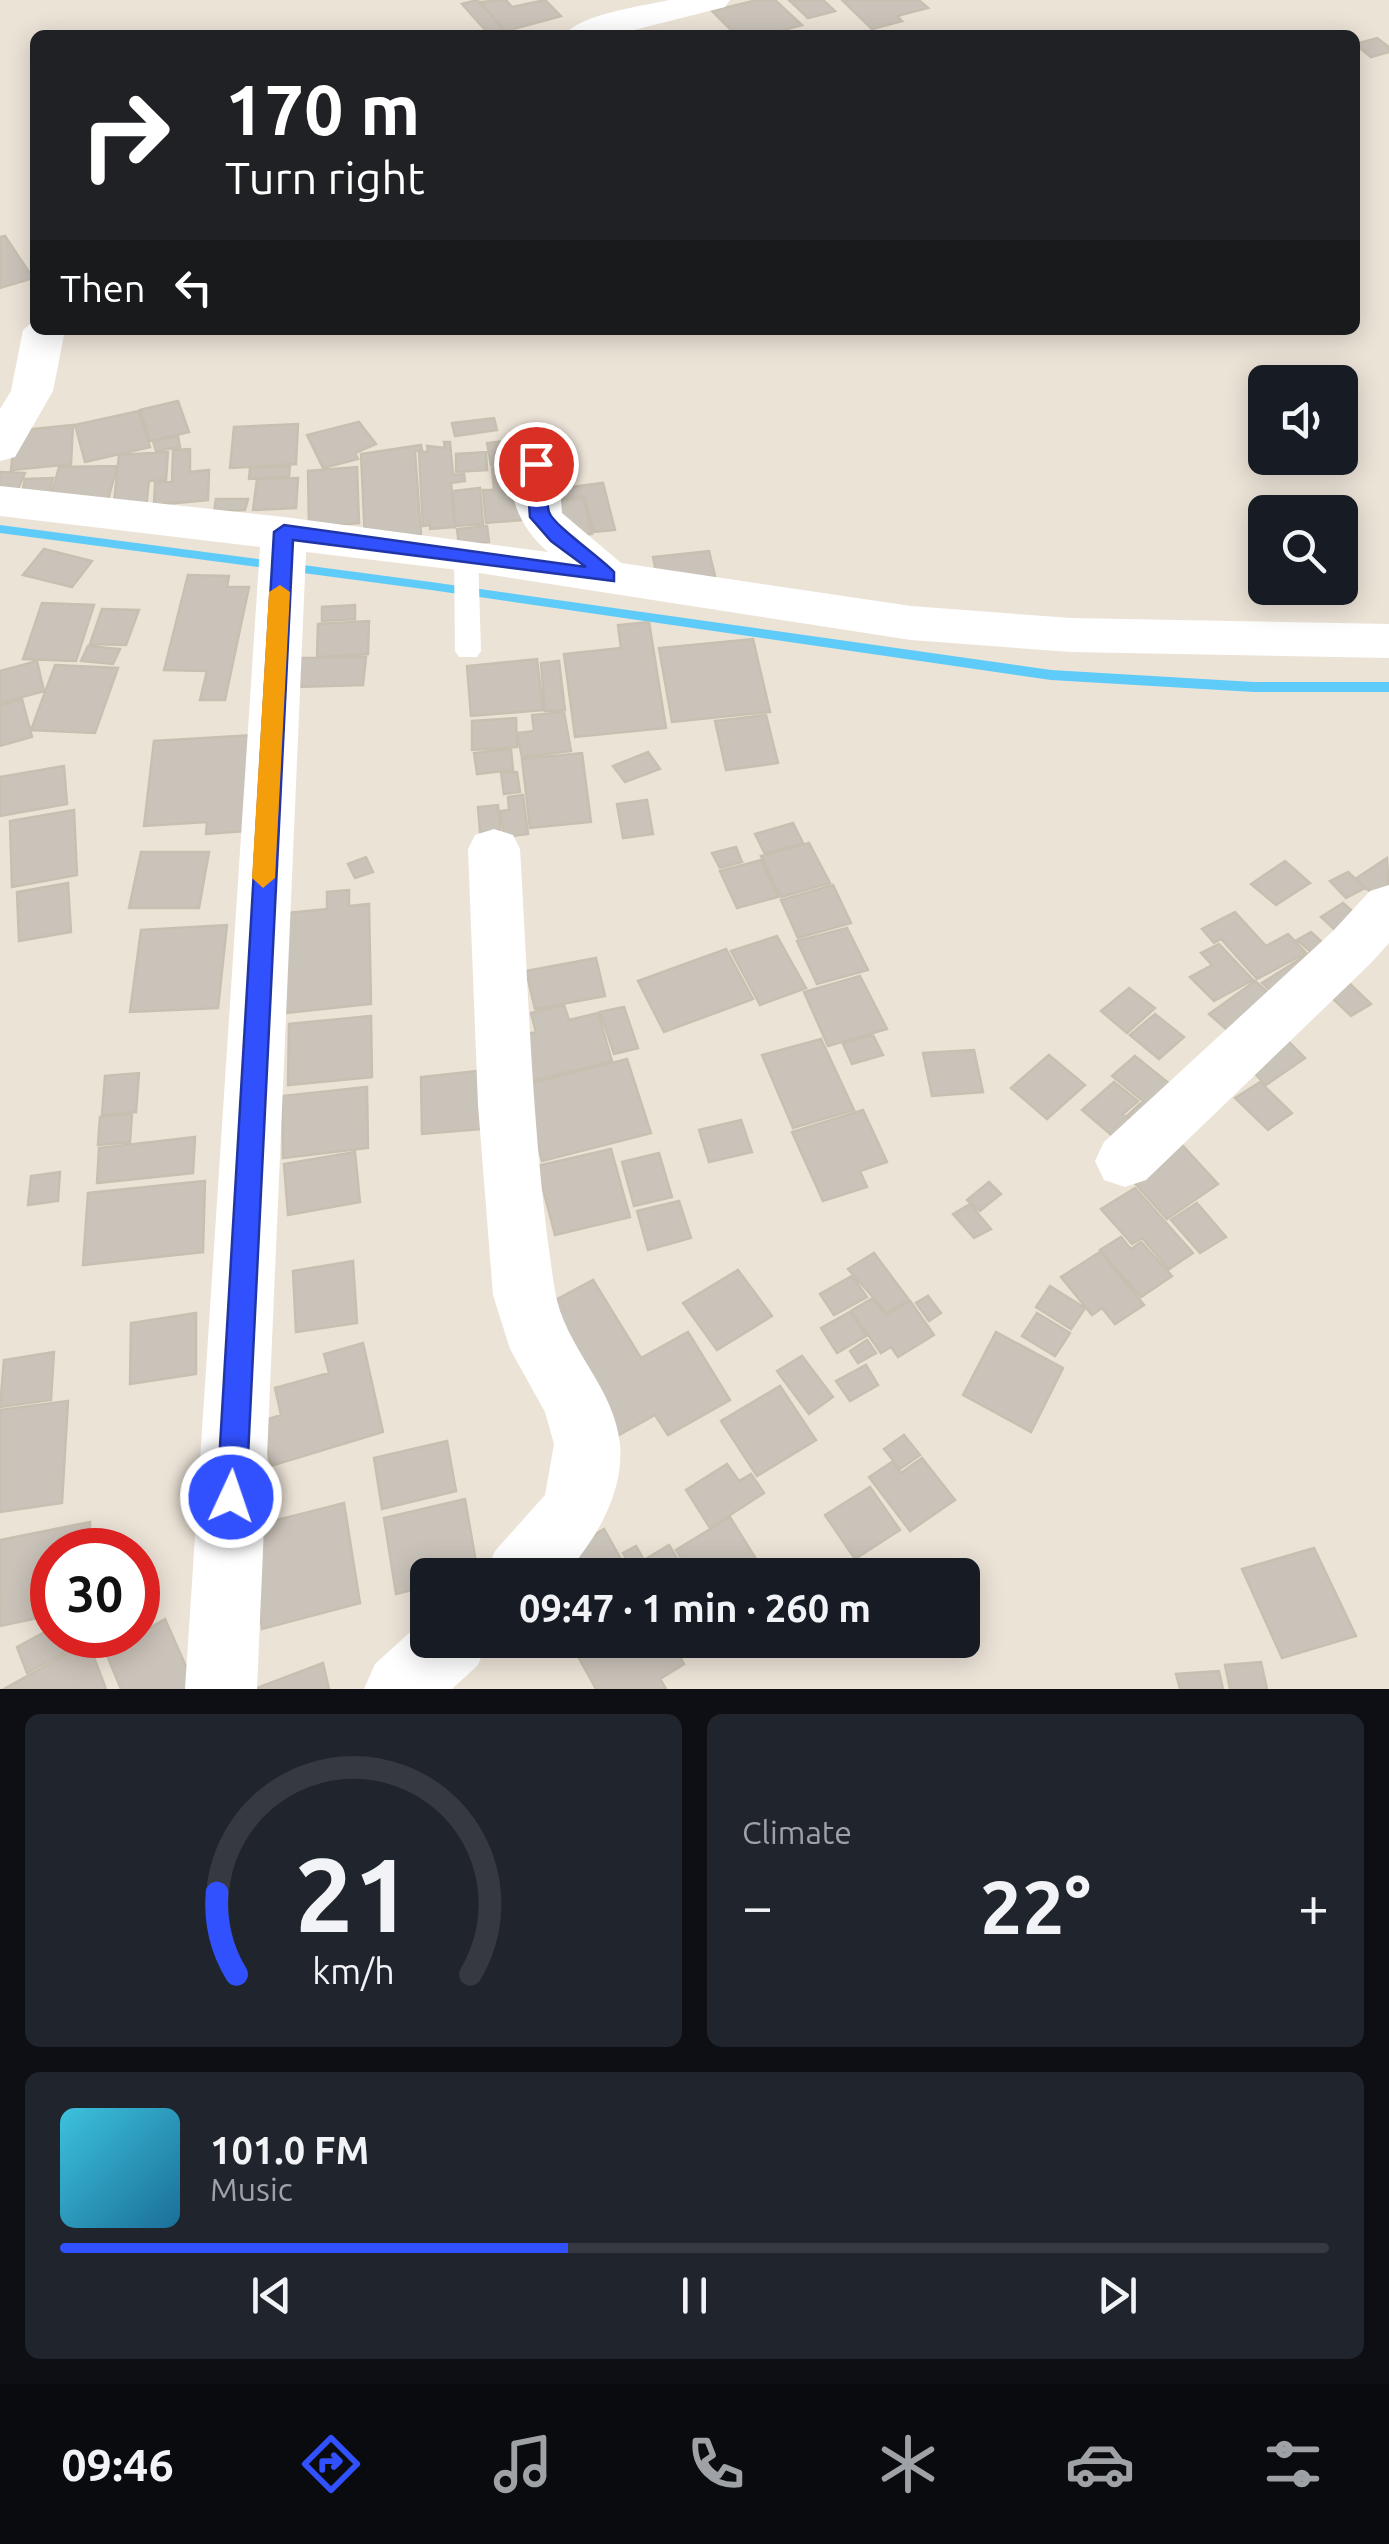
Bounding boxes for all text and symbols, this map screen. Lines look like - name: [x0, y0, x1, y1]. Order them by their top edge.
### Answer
- icon: right: [60, 70, 190, 200]
- text: 170 m: [225, 70, 420, 148]
- text: Turn right: [225, 152, 425, 203]
- icon: left: [166, 260, 221, 315]
- text: Then: [60, 267, 146, 309]
- map controls: [1248, 365, 1358, 605]
- button: sound: [1248, 365, 1358, 475]
- pin: [494, 422, 579, 507]
- icon: arrive: [509, 437, 564, 492]
- button: search: [1248, 495, 1358, 605]
- position arrow: [179, 1445, 283, 1549]
- speed limit sign: 30: [30, 1528, 160, 1658]
- text: 09:47 · 1 min · 260 m: [519, 1587, 871, 1629]
- text: Climate: [742, 1814, 852, 1850]
- text: 21: [295, 1835, 412, 1952]
- text: 22°: [980, 1864, 1091, 1948]
- text: −: [742, 1875, 773, 1936]
- text: +: [1298, 1875, 1329, 1936]
- text: km/h: [312, 1951, 395, 1991]
- text: 101.0 FM: [210, 2129, 369, 2171]
- text: Music: [210, 2171, 293, 2207]
- icon: previous: [244, 2268, 299, 2323]
- icon: pause: [667, 2268, 722, 2323]
- icon: next: [1090, 2268, 1145, 2323]
- icon: directions: [296, 2429, 366, 2499]
- icon: music: [488, 2429, 558, 2499]
- icon: phone: [681, 2429, 751, 2499]
- icon: climate: [873, 2429, 943, 2499]
- icon: car: [1065, 2429, 1135, 2499]
- icon: filters: [1258, 2429, 1328, 2499]
- text: 09:46: [61, 2439, 174, 2490]

